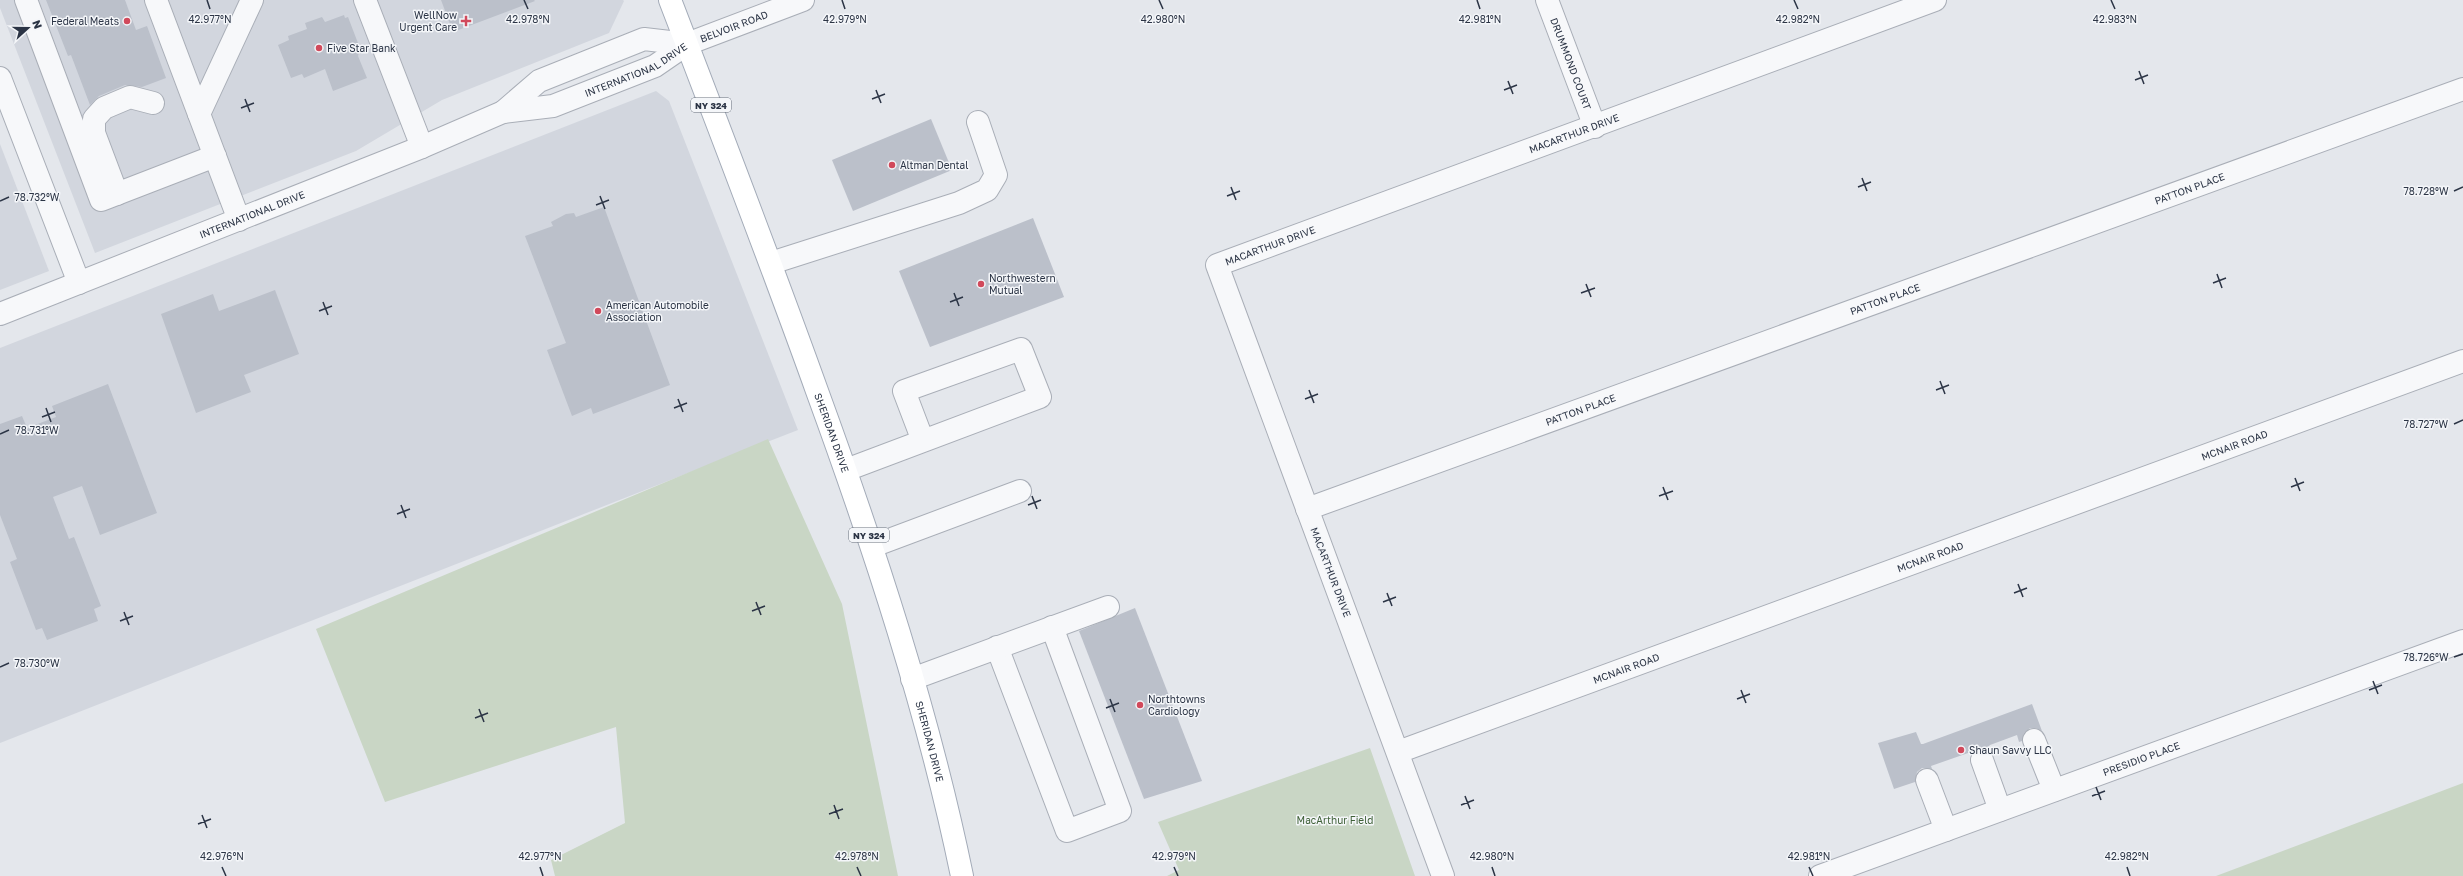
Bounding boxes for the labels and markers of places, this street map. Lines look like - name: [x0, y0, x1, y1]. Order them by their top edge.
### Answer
- place label: WellNow Urgent Care: [399, 9, 457, 33]
- place label: Federal Meats: [51, 15, 119, 27]
- marker: WellNow Urgent Care: [460, 15, 472, 27]
- marker: Federal Meats: [122, 16, 132, 26]
- place label: Five Star Bank: [327, 42, 396, 54]
- marker: Five Star Bank: [314, 43, 324, 53]
- place label: Altman Dental: [900, 159, 968, 171]
- marker: Altman Dental: [887, 160, 897, 170]
- place label: Northwestern Mutual: [989, 272, 1056, 296]
- marker: Northwestern Mutual: [976, 279, 986, 289]
- place label: American Automobile Association: [606, 299, 709, 323]
- marker: American Automobile Association: [593, 306, 603, 316]
- place label: Northtowns Cardiology: [1148, 693, 1205, 717]
- marker: Northtowns Cardiology: [1135, 700, 1145, 710]
- place label: Shaun Savvy LLC: [1969, 744, 2052, 756]
- marker: Shaun Savvy LLC: [1956, 745, 1966, 755]

